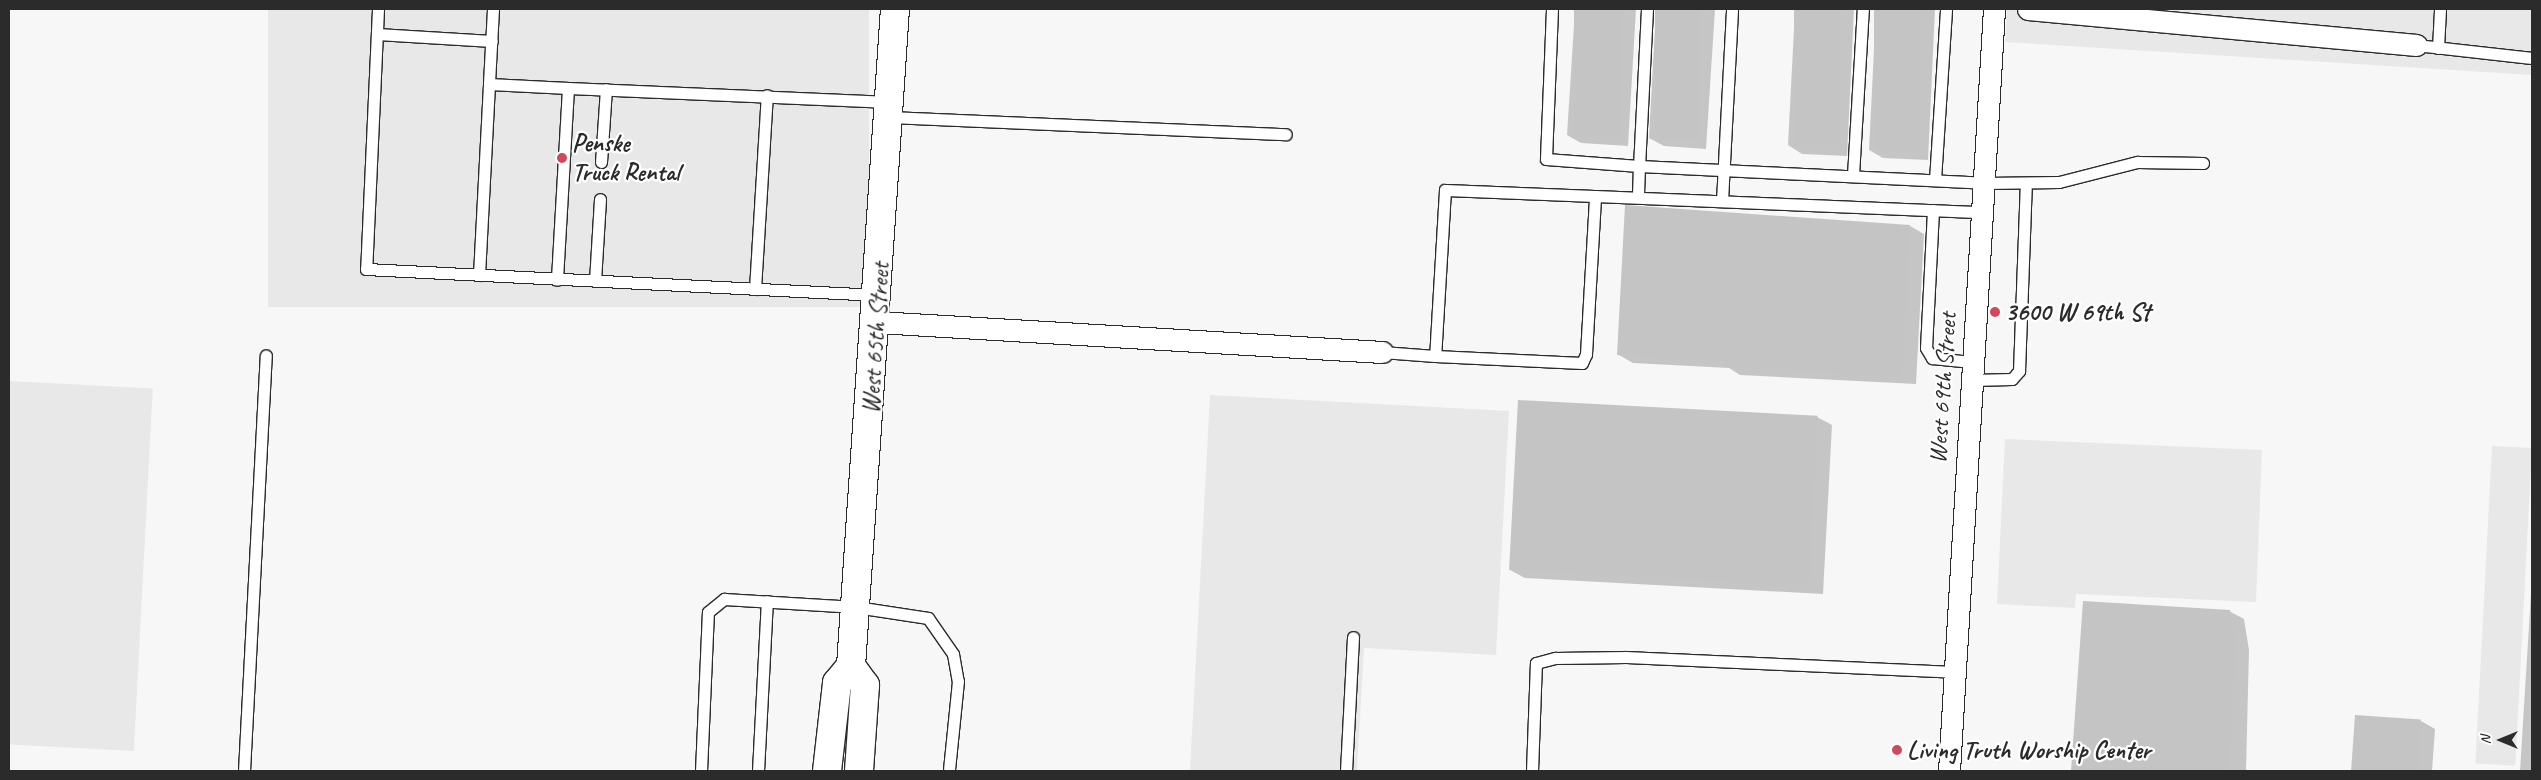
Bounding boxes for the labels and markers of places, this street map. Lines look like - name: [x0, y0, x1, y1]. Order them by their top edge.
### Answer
- place label: Penske Truck Rental: [572, 129, 680, 188]
- marker: Penske Truck Rental: [556, 152, 568, 164]
- place label: 3600 W 69th St: [2005, 297, 2150, 327]
- marker: 3600 W 69th St: [1989, 306, 2001, 318]
- place label: Living Truth Worship Center: [1907, 735, 2151, 765]
- marker: Living Truth Worship Center: [1891, 744, 1903, 756]

